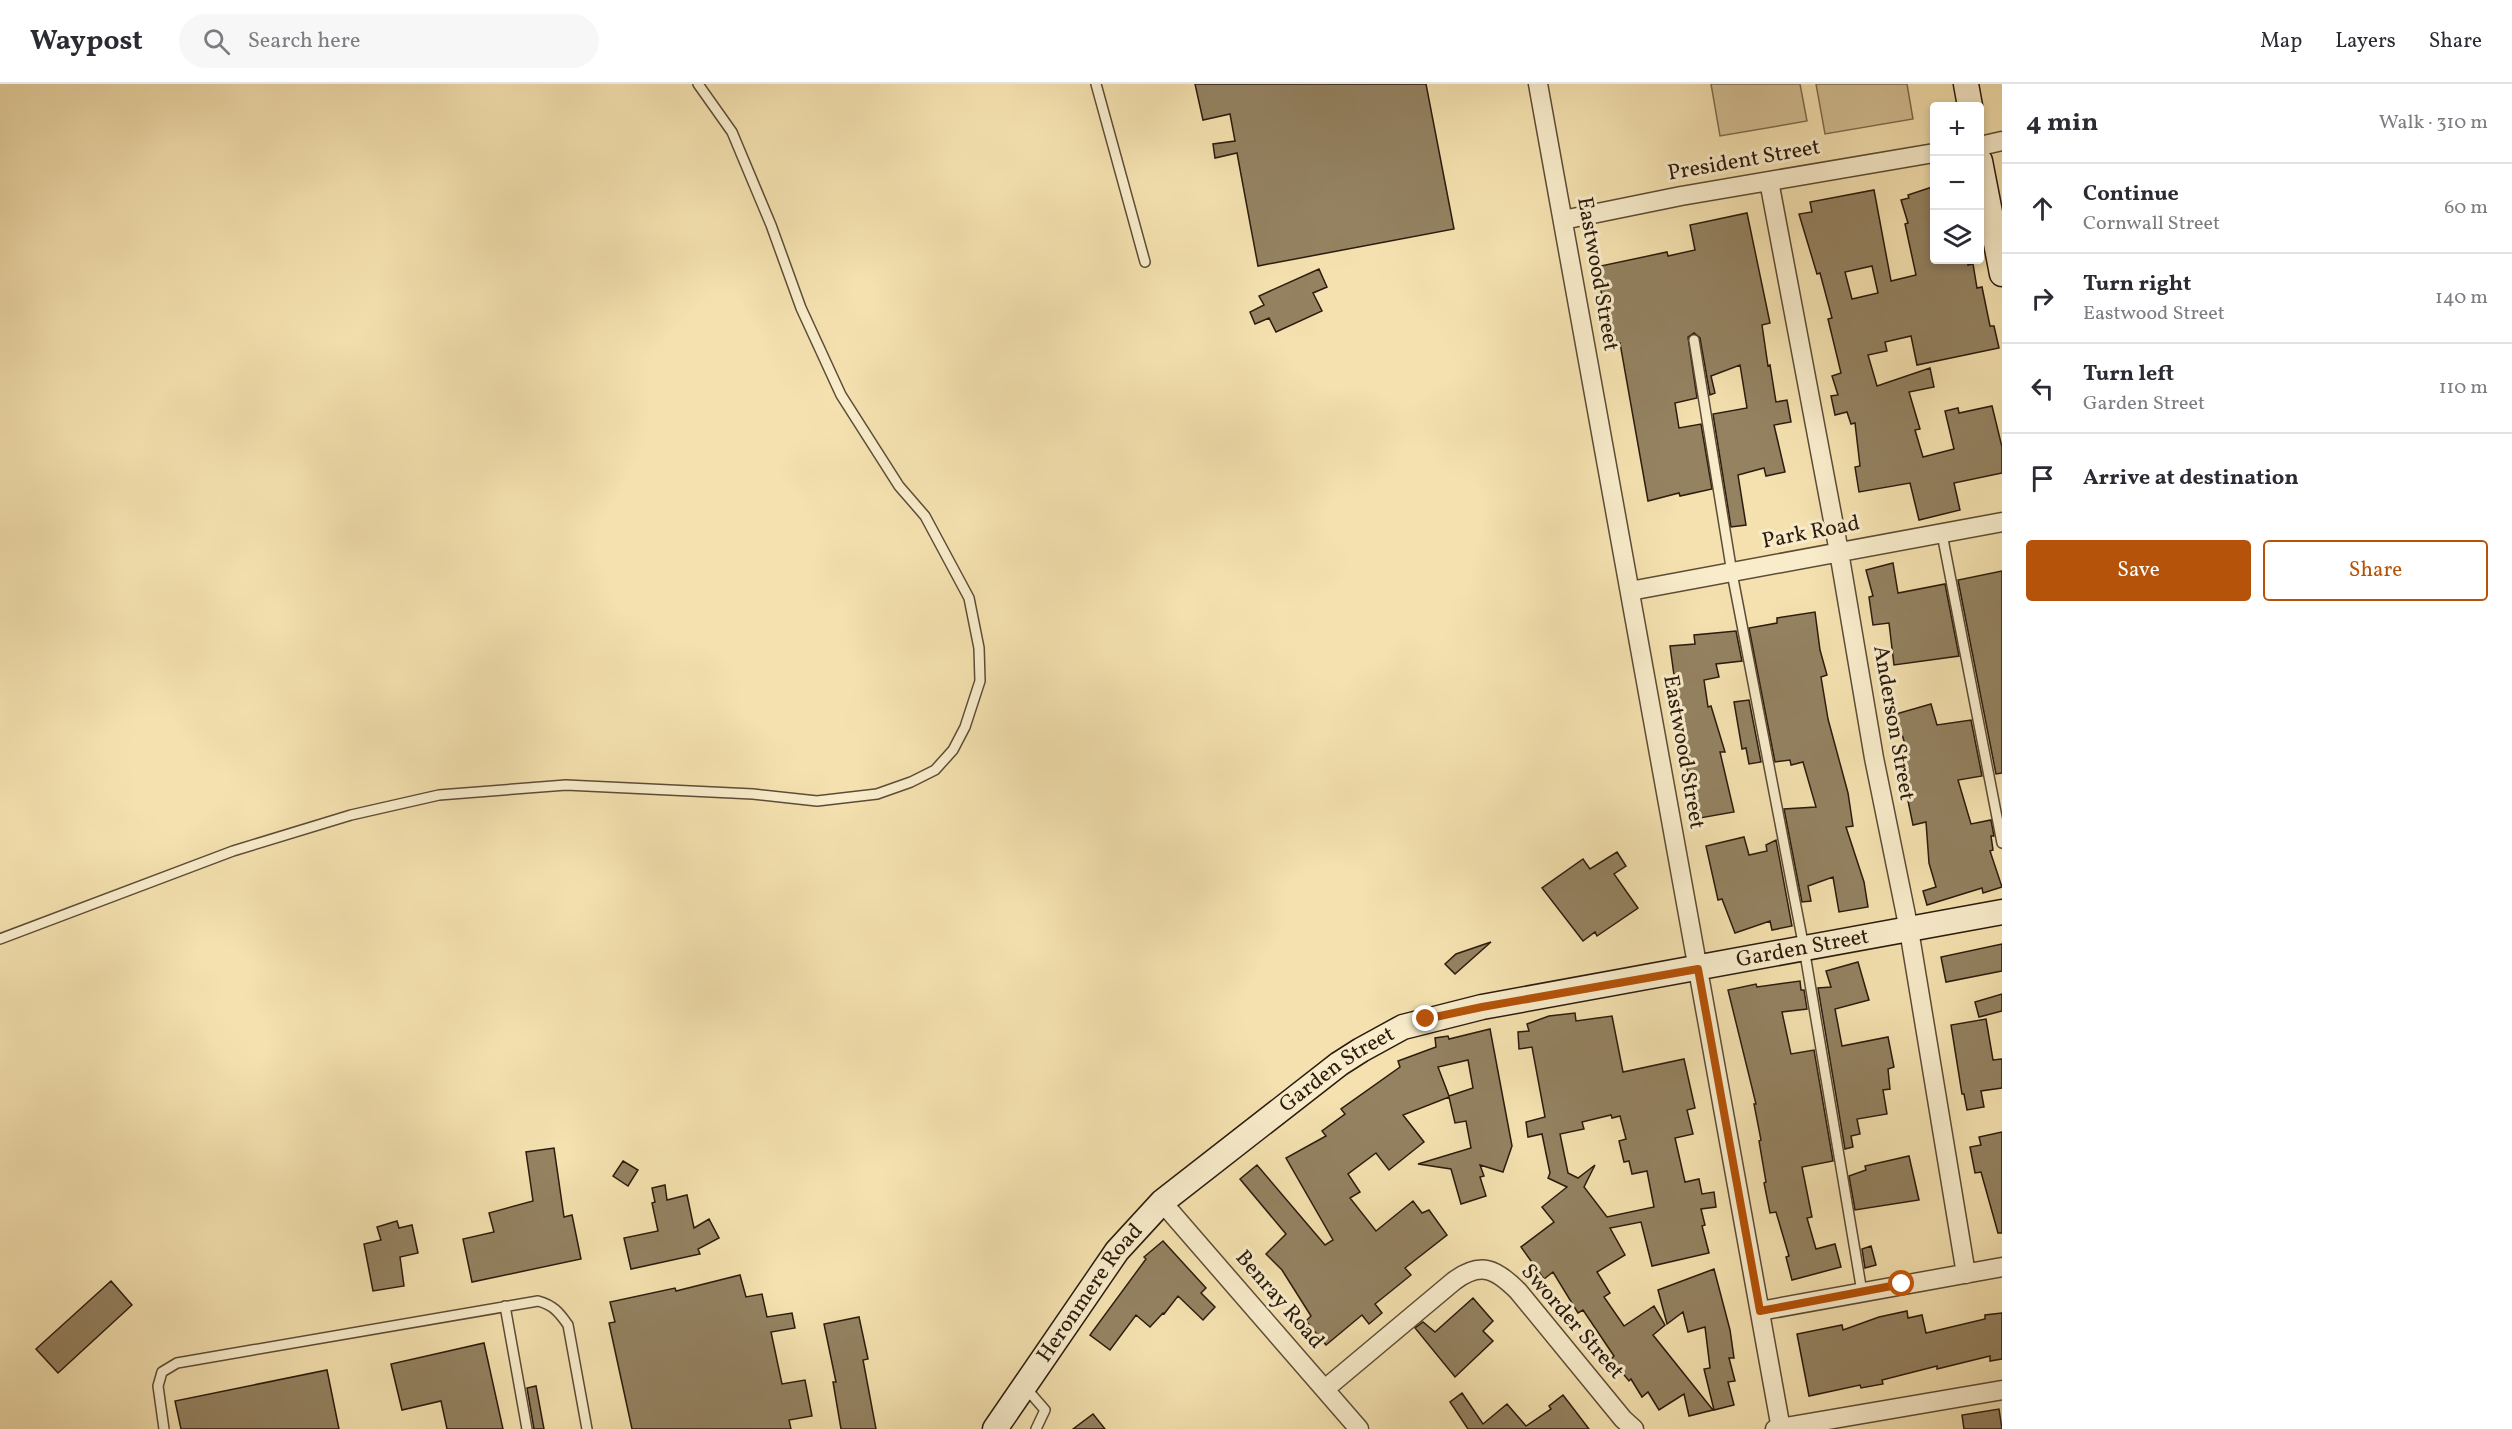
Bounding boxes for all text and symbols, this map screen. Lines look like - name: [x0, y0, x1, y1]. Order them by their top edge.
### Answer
- search box: [179, 14, 599, 68]
- text: Waypost: [30, 22, 143, 61]
- icon: search: [200, 25, 233, 58]
- text: Search here: [248, 26, 360, 57]
- text: Map: [2260, 27, 2302, 56]
- text: Layers: [2335, 27, 2396, 56]
- text: Share: [2429, 27, 2482, 56]
- map controls: [1930, 102, 1984, 264]
- button: +: [1930, 102, 1984, 156]
- text: 4 min: [2026, 105, 2098, 141]
- text: Walk · 310 m: [2379, 109, 2488, 137]
- street label: President Street: [1665, 132, 1823, 190]
- button: −: [1930, 156, 1984, 210]
- text: Continue: [2083, 179, 2179, 210]
- icon: ahead: [2026, 192, 2059, 225]
- street label: Eastwood Street: [1568, 194, 1626, 354]
- text: 60 m: [2444, 194, 2488, 222]
- button: layers: [1930, 210, 1984, 264]
- text: Cornwall Street: [2083, 210, 2220, 238]
- text: Turn right: [2083, 269, 2191, 300]
- icon: right: [2026, 282, 2059, 315]
- text: 140 m: [2435, 284, 2488, 312]
- text: Eastwood Street: [2083, 300, 2225, 328]
- text: Turn left: [2083, 359, 2174, 390]
- icon: left: [2026, 372, 2059, 405]
- text: 110 m: [2439, 374, 2488, 402]
- text: Garden Street: [2083, 390, 2205, 418]
- icon: arrive: [2026, 462, 2059, 495]
- text: Arrive at destination: [2083, 463, 2299, 494]
- street label: Park Road: [1759, 508, 1863, 558]
- button: Save: [2026, 540, 2251, 601]
- button: Share: [2263, 540, 2488, 601]
- street label: Anderson Street: [1864, 643, 1922, 803]
- street label: Eastwood Street: [1654, 672, 1712, 832]
- street label: Garden Street: [1734, 921, 1872, 976]
- route end: [1412, 1005, 1438, 1031]
- street label: Garden Street: [1273, 1019, 1401, 1120]
- street label: Heronmere Road: [1029, 1217, 1150, 1369]
- street label: Benray Road: [1227, 1244, 1331, 1356]
- street label: Sworder Street: [1513, 1257, 1631, 1387]
- route start: [1888, 1270, 1914, 1296]

